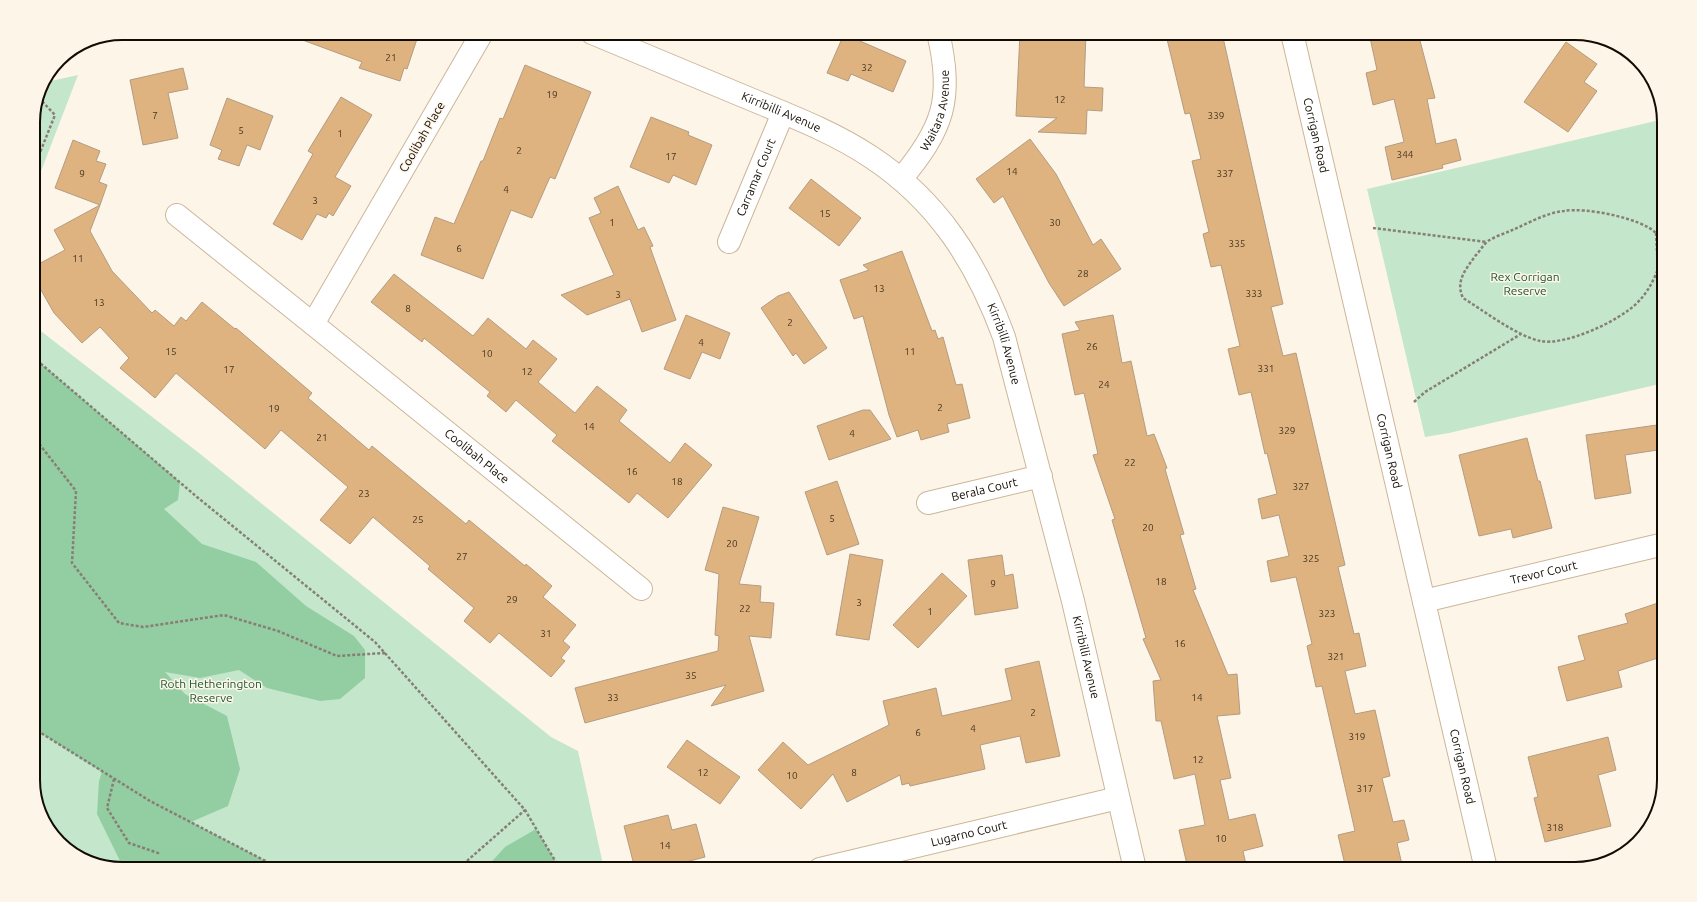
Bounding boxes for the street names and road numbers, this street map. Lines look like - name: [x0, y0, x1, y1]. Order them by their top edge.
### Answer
- street label: Waitara Avenue: [917, 69, 951, 153]
- street label: Kirribilli Avenue: [740, 89, 823, 134]
- street label: Corrigan Road: [1301, 96, 1331, 174]
- street label: Coolibah Place: [396, 99, 447, 174]
- street label: Carramar Court: [734, 136, 778, 218]
- street label: Kirribilli Avenue: [985, 301, 1023, 386]
- street label: Corrigan Road: [1374, 412, 1404, 490]
- street label: Coolibah Place: [442, 426, 512, 486]
- street label: Berala Court: [950, 475, 1019, 503]
- street label: Trevor Court: [1509, 558, 1578, 586]
- street label: Kirribilli Avenue: [1071, 614, 1102, 700]
- street label: Corrigan Road: [1448, 728, 1478, 805]
- street label: Lugarno Court: [929, 818, 1008, 848]

